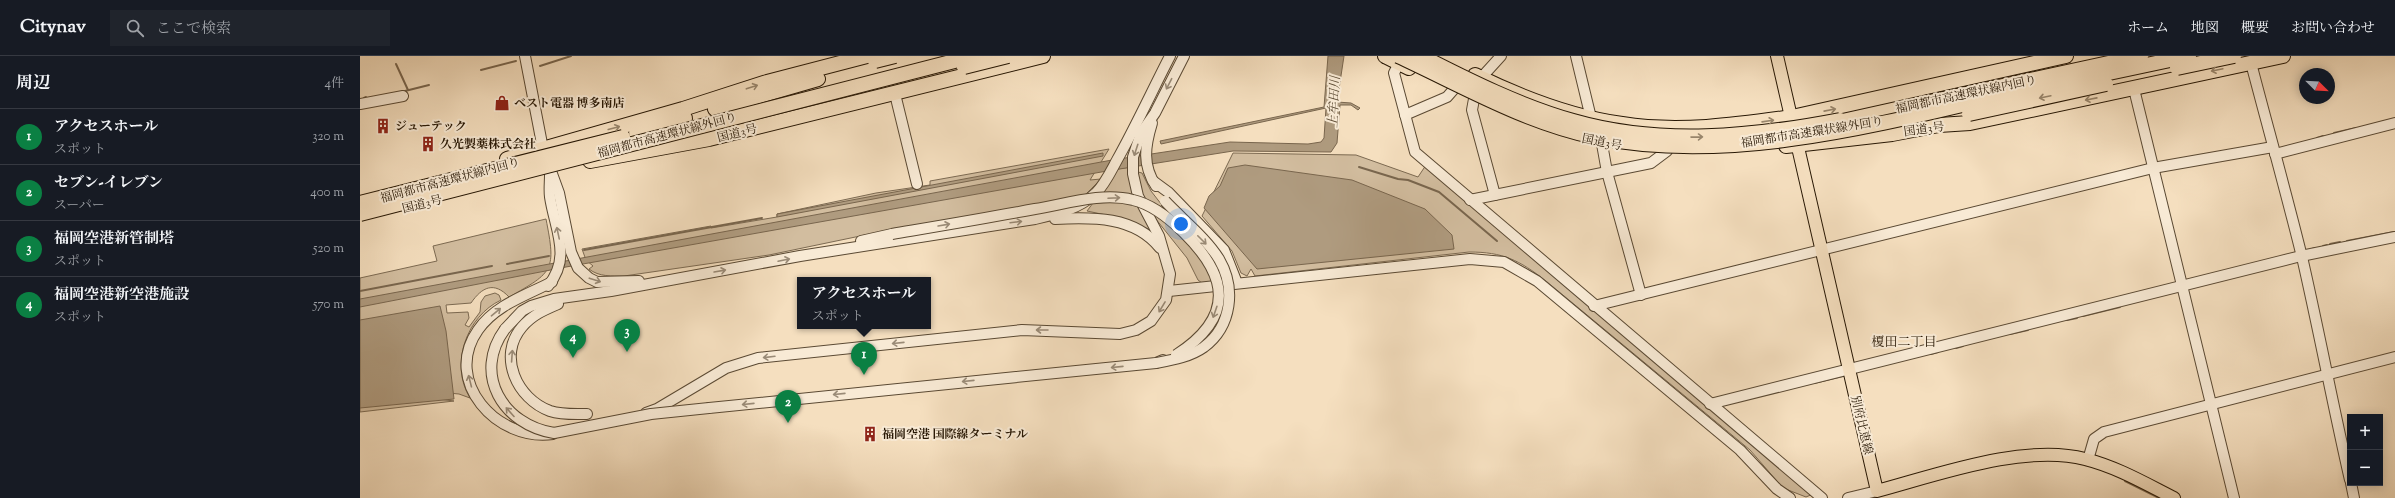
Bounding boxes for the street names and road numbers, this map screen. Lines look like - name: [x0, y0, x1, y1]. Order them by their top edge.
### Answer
- street label: 福岡都市高速環状線内回り: [1894, 71, 2039, 119]
- street label: 福岡都市高速環状線外回り: [595, 109, 739, 163]
- street label: 福岡都市高速環状線外回り: [1740, 113, 1885, 153]
- street label: 国道3号: [1903, 118, 1946, 142]
- street label: 国道3号: [715, 120, 759, 148]
- street label: 国道3号: [1580, 130, 1624, 156]
- street label: 福岡都市高速環状線内回り: [378, 154, 522, 208]
- street label: 国道3号: [400, 191, 444, 219]
- street label: 別府比恵線: [1846, 394, 1877, 456]

